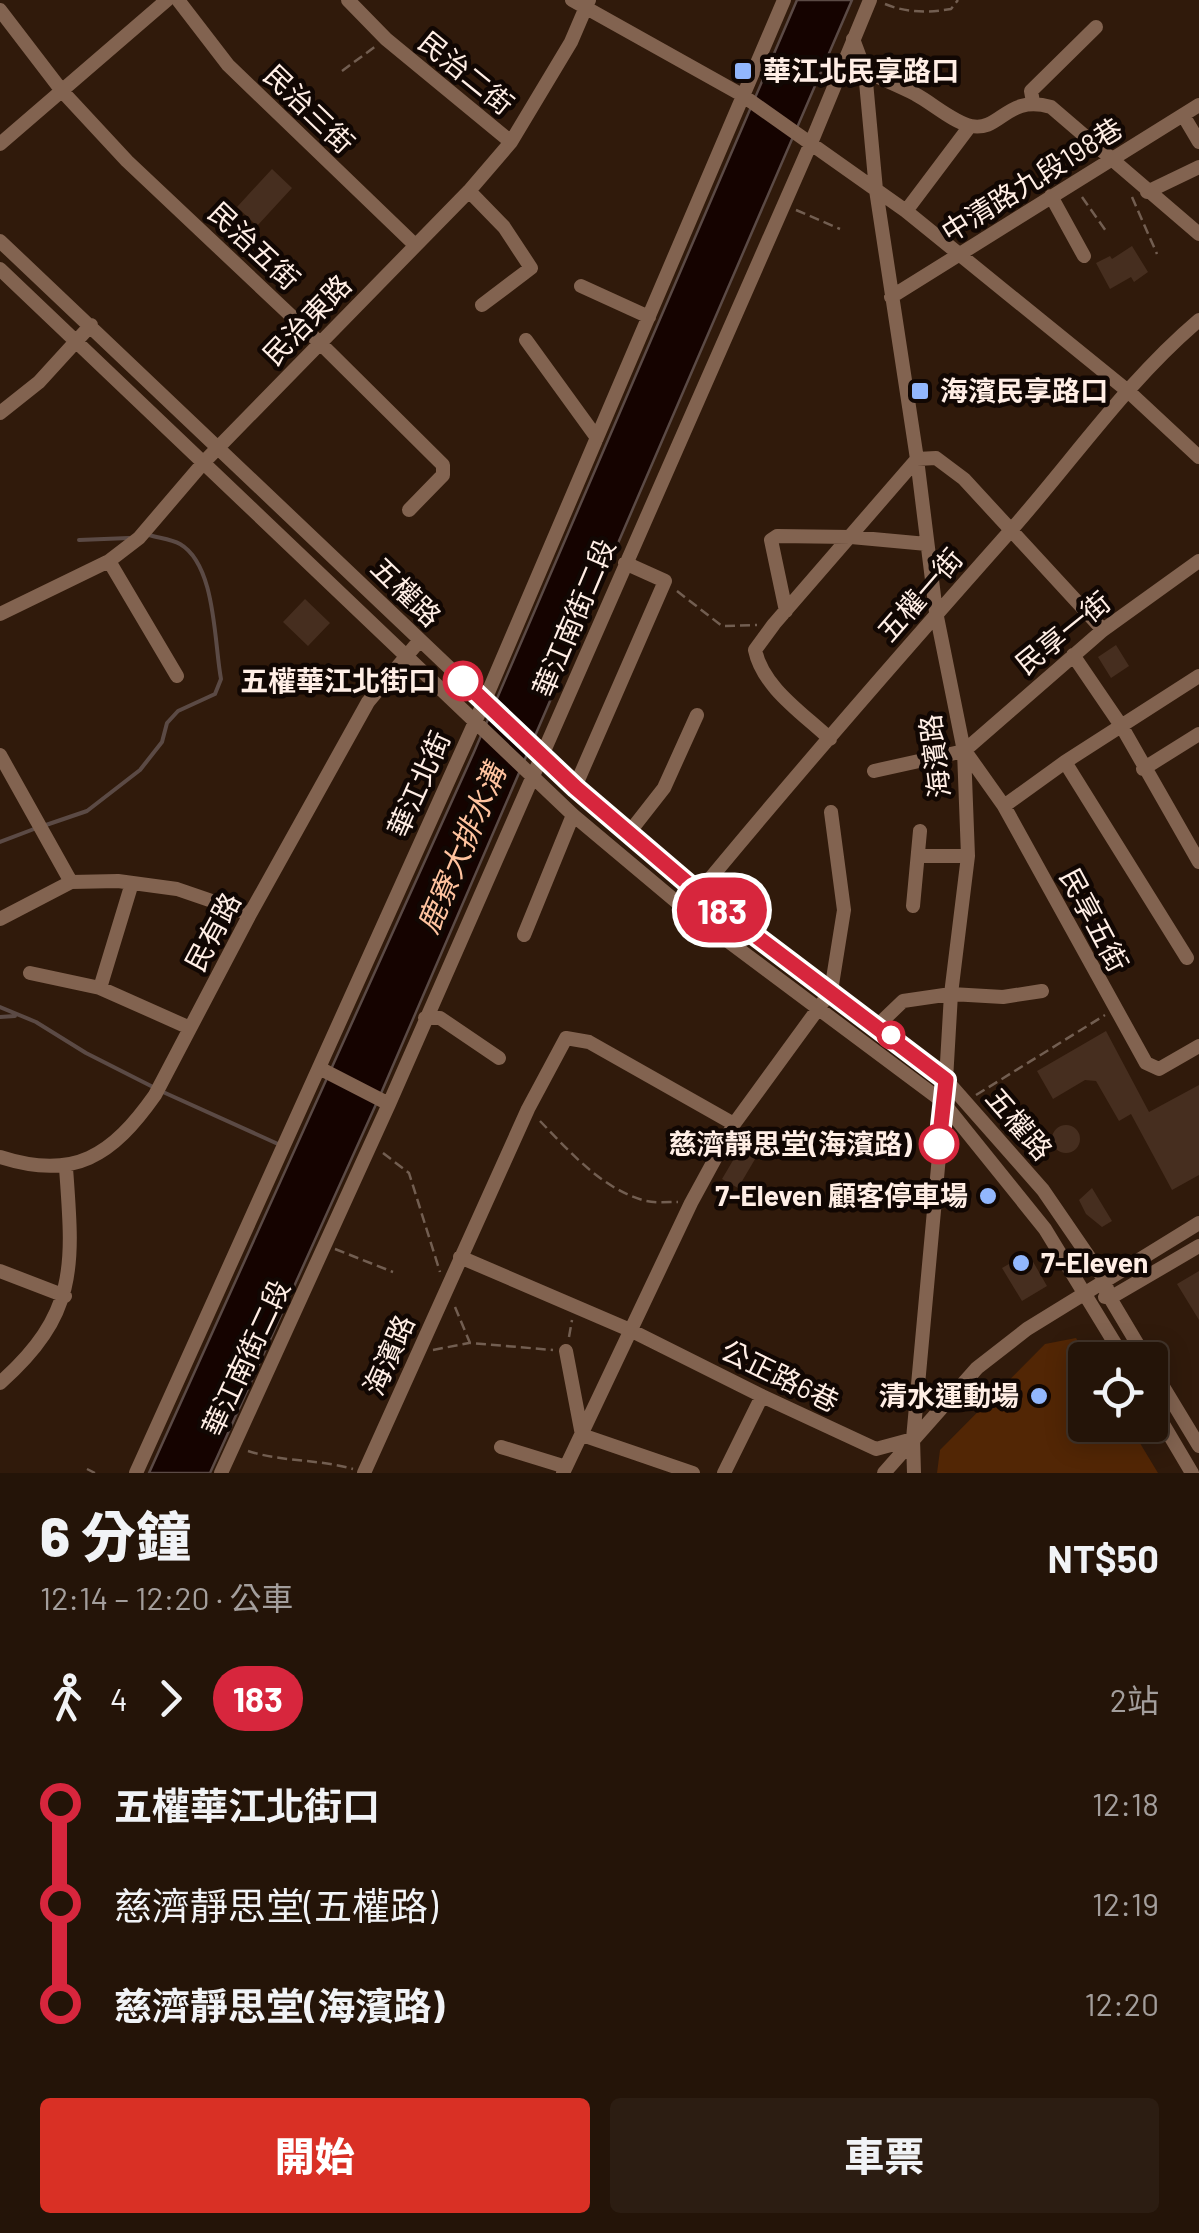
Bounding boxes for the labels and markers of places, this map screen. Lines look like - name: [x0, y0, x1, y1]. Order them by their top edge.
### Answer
- place label: 華江北民享路口: [763, 53, 959, 87]
- marker: 華江北民享路口: [732, 60, 754, 82]
- place label: 海濱民享路口: [940, 373, 1108, 407]
- marker: 海濱民享路口: [909, 380, 931, 402]
- marker: 五權華江北街口: [444, 662, 482, 700]
- place label: 五權華江北街口: [240, 663, 436, 697]
- unlabelled marker: [878, 1022, 904, 1048]
- marker: 慈濟靜思堂(海濱路): [920, 1125, 958, 1163]
- place label: 慈濟靜思堂(海濱路): [669, 1126, 912, 1160]
- place label: 7-Eleven 顧客停車場: [715, 1178, 968, 1212]
- marker: 7-Eleven 顧客停車場: [977, 1185, 999, 1207]
- place label: 7-Eleven: [1041, 1245, 1148, 1279]
- marker: 7-Eleven: [1010, 1252, 1032, 1274]
- place label: 清水運動場: [879, 1378, 1019, 1412]
- marker: 清水運動場: [1028, 1385, 1050, 1407]

